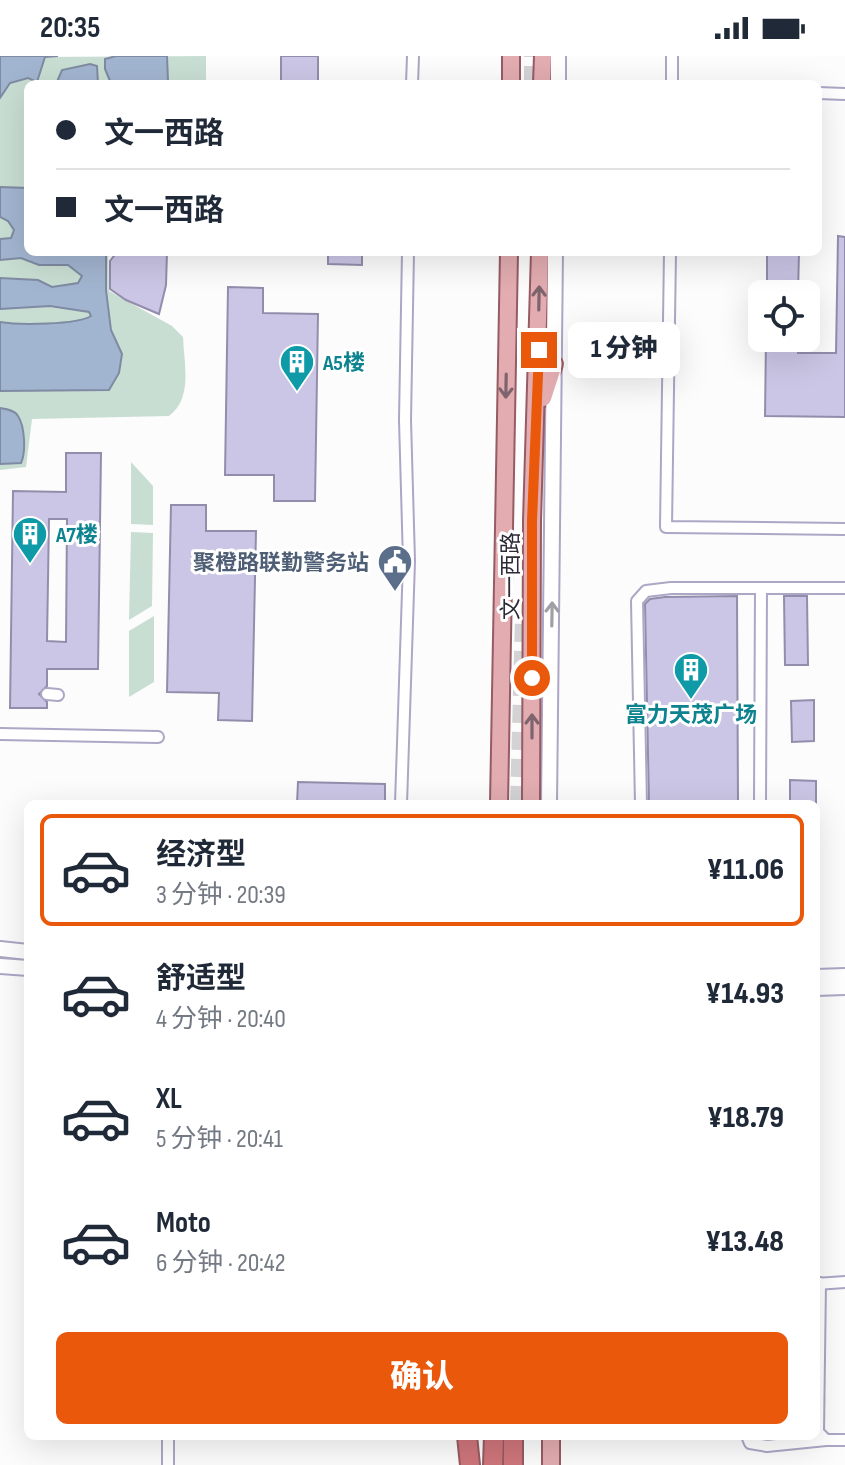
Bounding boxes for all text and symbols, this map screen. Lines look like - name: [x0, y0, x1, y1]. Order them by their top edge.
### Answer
- text: 20:35: [40, 10, 100, 46]
- text: 文一西路: [104, 116, 224, 152]
- text: 文一西路: [104, 193, 224, 229]
- map controls: [748, 280, 820, 352]
- button: locate: [748, 280, 820, 352]
- one-way arrow: [531, 285, 547, 312]
- callout: 1 分钟: [567, 322, 679, 378]
- route end: [521, 332, 557, 368]
- text: 1 分钟: [591, 334, 657, 365]
- building icon: A5楼: [278, 343, 316, 393]
- place label: A5楼: [322, 350, 365, 377]
- one-way arrow: [499, 372, 514, 399]
- building icon: A7楼: [11, 515, 49, 565]
- place label: A7楼: [55, 522, 98, 549]
- street label: 文一西路: [498, 532, 525, 620]
- public building icon: 聚橙路联勤警务站: [376, 543, 414, 593]
- place label: 聚橙路联勤警务站: [193, 550, 369, 577]
- one-way arrow: [544, 601, 560, 628]
- building icon: 富力天茂广场: [672, 651, 710, 701]
- route start: [514, 660, 550, 696]
- place label: 富力天茂广场: [625, 702, 757, 729]
- one-way arrow: [524, 713, 539, 740]
- icon: car: [60, 834, 132, 906]
- text: 经济型: [156, 837, 246, 873]
- text: ¥11.06: [707, 852, 784, 888]
- text: 3 分钟 · 20:39: [156, 880, 286, 911]
- icon: car: [60, 958, 132, 1030]
- text: 舒适型: [156, 961, 246, 997]
- text: ¥14.93: [706, 976, 784, 1012]
- text: 4 分钟 · 20:40: [156, 1004, 286, 1035]
- text: XL: [156, 1081, 182, 1117]
- icon: car: [60, 1082, 132, 1154]
- text: ¥18.79: [707, 1100, 784, 1136]
- text: 5 分钟 · 20:41: [156, 1124, 283, 1155]
- text: Moto: [156, 1205, 211, 1241]
- icon: car: [60, 1206, 132, 1278]
- text: ¥13.48: [705, 1224, 784, 1260]
- text: 6 分钟 · 20:42: [156, 1248, 286, 1279]
- button: 确认: [56, 1332, 788, 1424]

